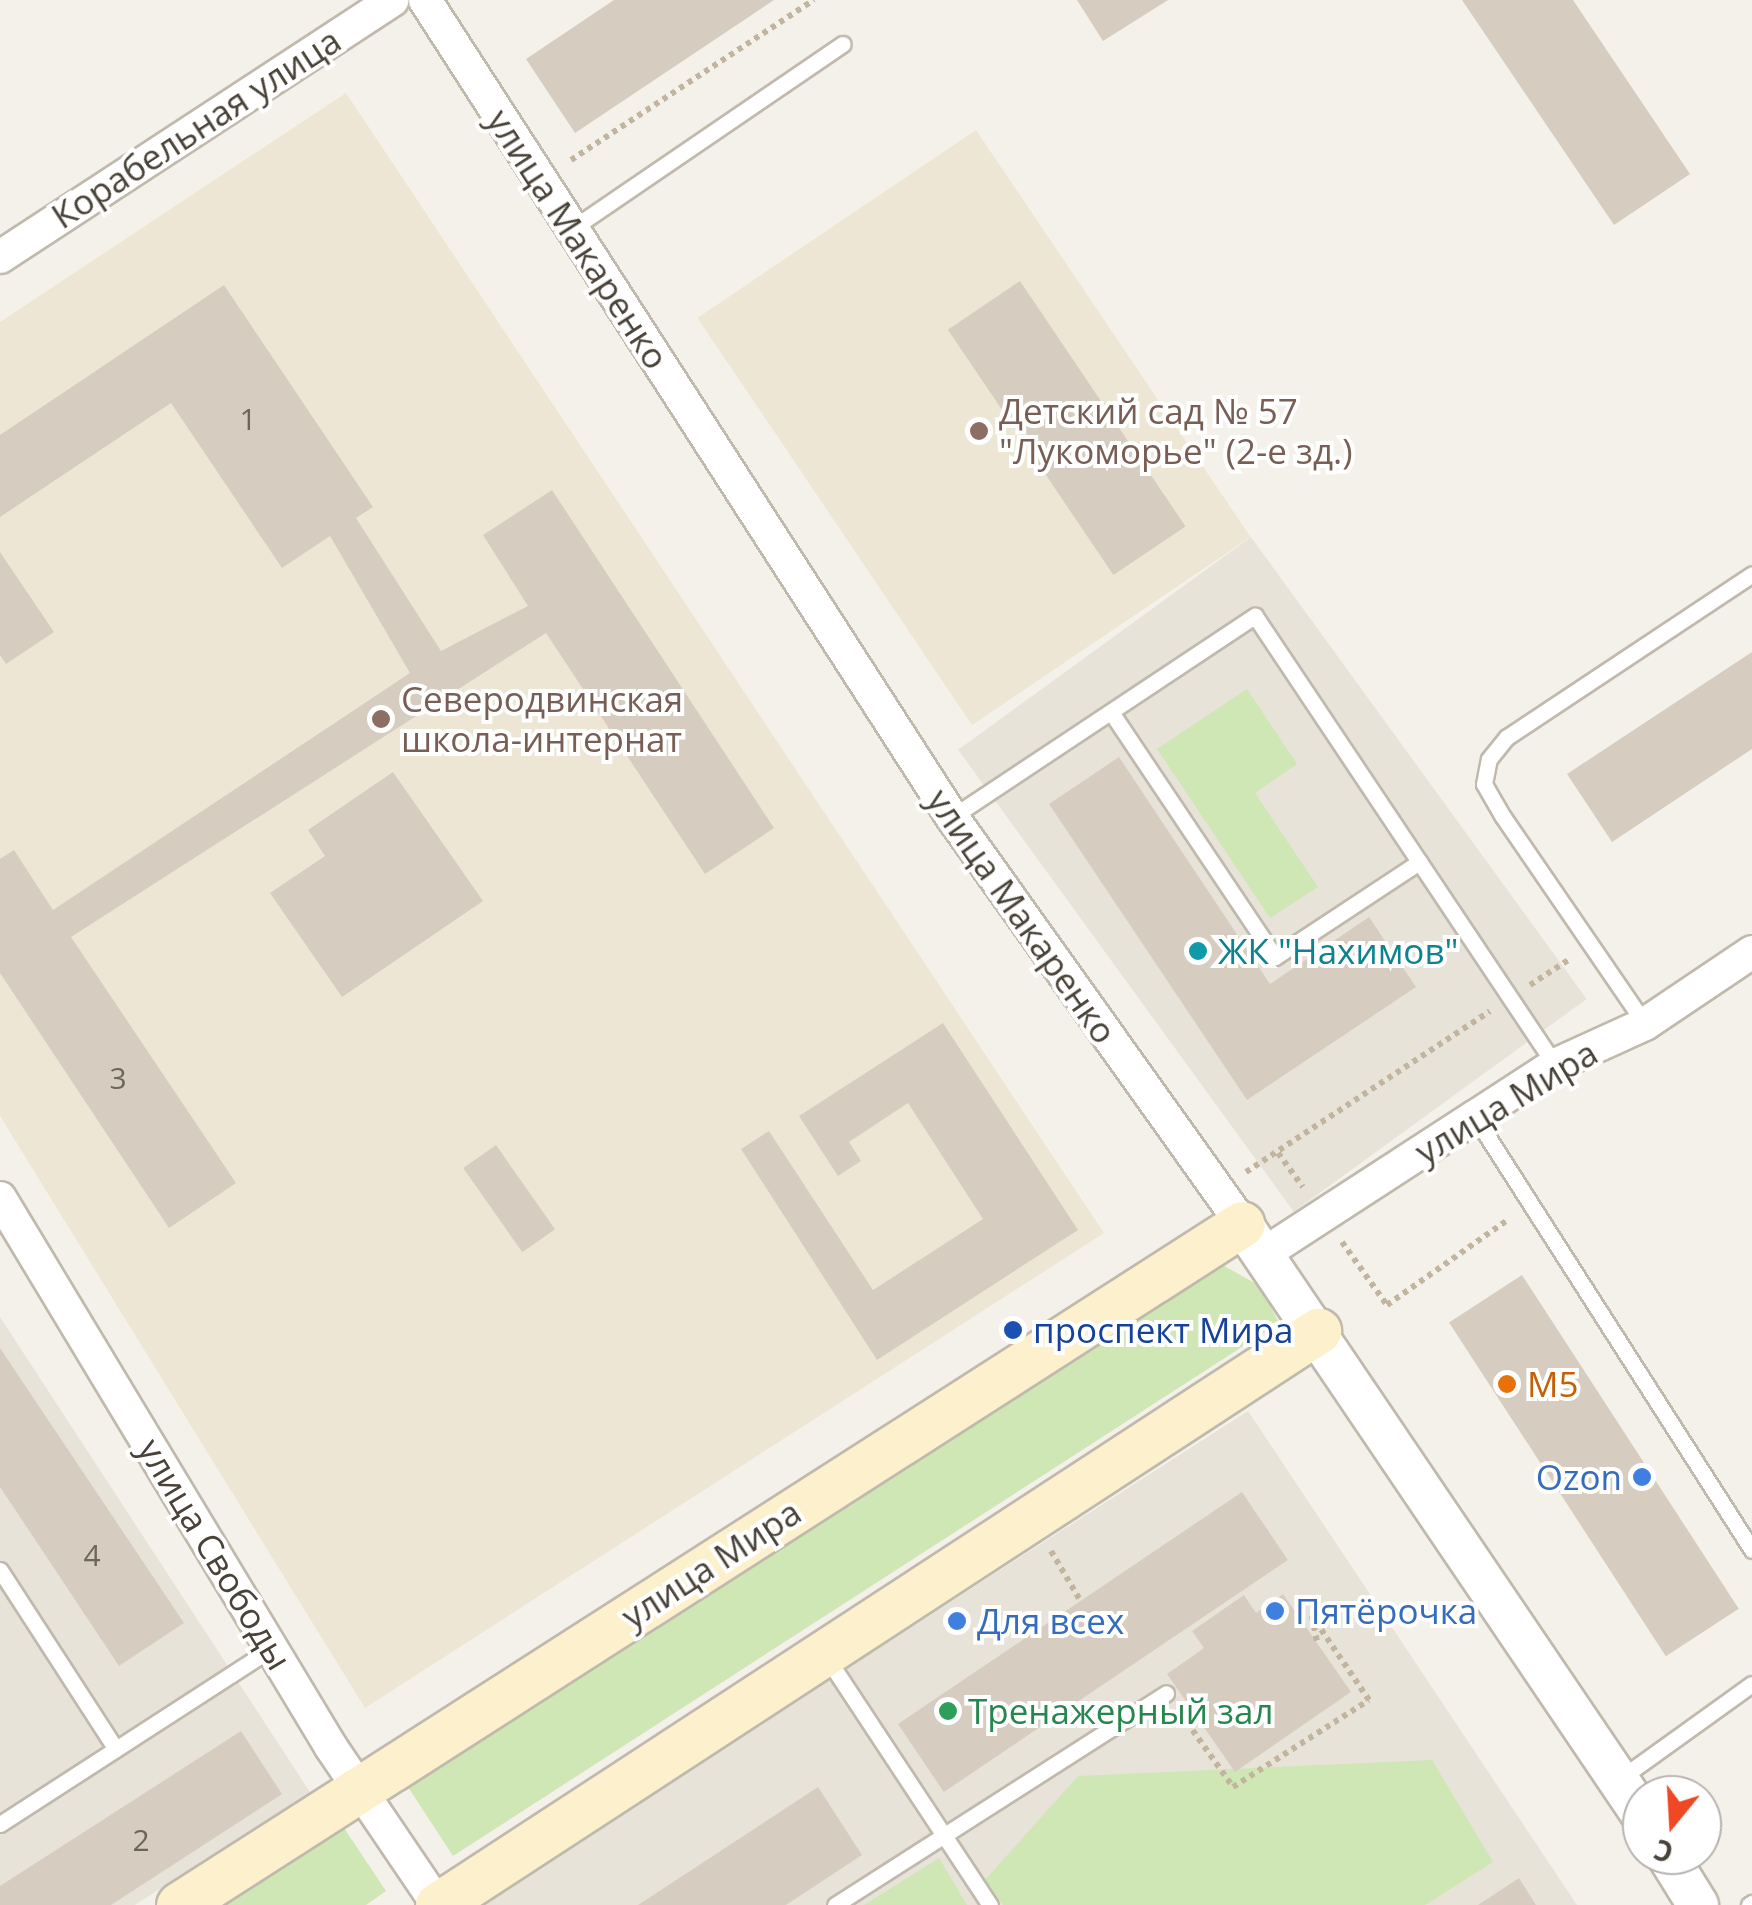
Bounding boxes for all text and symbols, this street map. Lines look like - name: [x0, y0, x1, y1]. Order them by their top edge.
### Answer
- street label: Корабельная улица: [44, 19, 348, 237]
- street label: улица Макаренко: [478, 101, 678, 377]
- place label: Детский сад № 57 "Лукоморье" (2-е зд.): [999, 390, 1353, 472]
- house number: 1: [239, 401, 257, 437]
- marker: Детский сад № 57 "Лукоморье" (2-е зд.): [968, 420, 990, 442]
- place label: Северодвинская школа-интернат: [401, 678, 683, 760]
- marker: Северодвинская школа-интернат: [370, 708, 392, 730]
- street label: улица Макаренко: [918, 781, 1126, 1051]
- place label: ЖК "Нахимов": [1218, 930, 1458, 972]
- marker: ЖК "Нахимов": [1187, 940, 1209, 962]
- street label: улица Мира: [1407, 1031, 1605, 1173]
- house number: 3: [109, 1060, 127, 1096]
- place label: проспект Мира: [1033, 1309, 1294, 1351]
- marker: проспект Мира: [1002, 1319, 1024, 1341]
- place label: М5: [1527, 1363, 1578, 1405]
- marker: М5: [1496, 1373, 1518, 1395]
- street label: улица Свободы: [129, 1431, 301, 1677]
- place label: Ozon: [1536, 1456, 1622, 1498]
- marker: Ozon: [1631, 1466, 1653, 1488]
- street label: улица Мира: [614, 1491, 808, 1637]
- house number: 4: [83, 1537, 101, 1573]
- place label: Пятёрочка: [1295, 1590, 1477, 1632]
- place label: Для всех: [977, 1600, 1124, 1642]
- marker: Пятёрочка: [1264, 1600, 1286, 1622]
- marker: Для всех: [946, 1610, 968, 1632]
- place label: Тренажерный зал: [968, 1690, 1273, 1732]
- marker: Тренажерный зал: [937, 1700, 959, 1722]
- north arrow: [1622, 1775, 1722, 1875]
- house number: 2: [132, 1822, 150, 1858]
- text: С: [1649, 1831, 1678, 1872]

